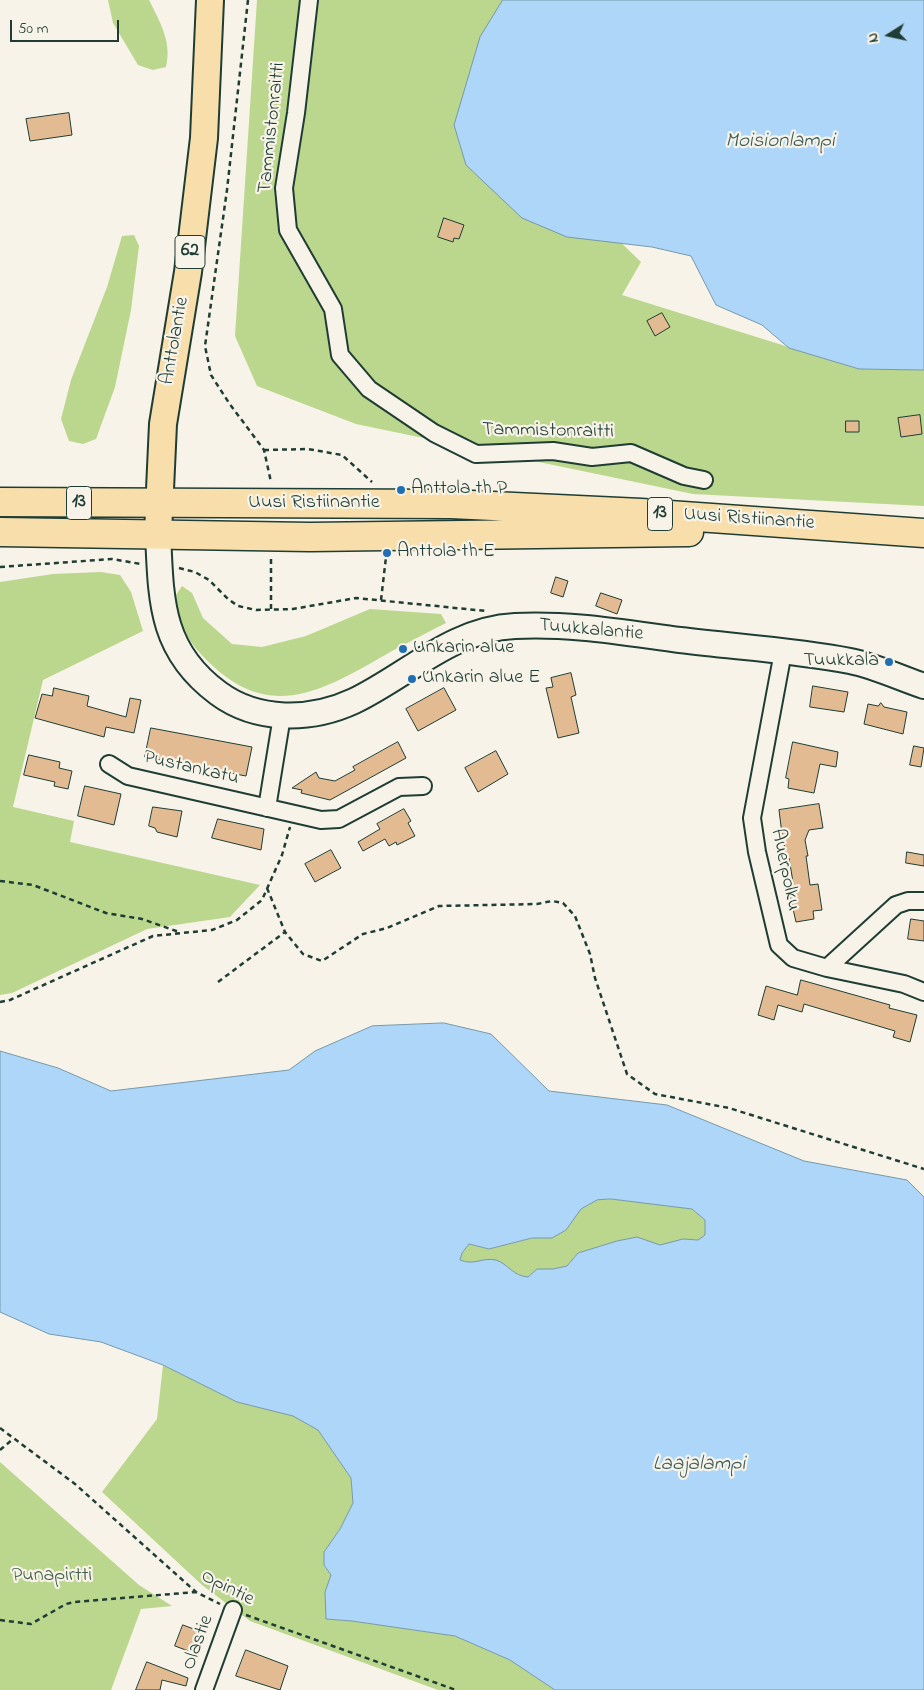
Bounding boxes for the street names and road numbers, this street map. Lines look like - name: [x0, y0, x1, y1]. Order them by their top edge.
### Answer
- street label: Tammistonraitti: [254, 61, 292, 195]
- road number: 62: [175, 236, 205, 268]
- street label: Anttolantie: [156, 295, 196, 387]
- street label: Tammistonraitti: [482, 419, 614, 445]
- road number: 13: [66, 486, 92, 520]
- street label: Uusi Ristiinantie: [248, 492, 380, 516]
- road number: 13: [648, 498, 672, 530]
- street label: Uusi Ristiinantie: [683, 503, 815, 537]
- street label: Tuukkalantie: [538, 614, 644, 648]
- street label: Pustankatu: [141, 746, 241, 792]
- street label: Auerpolku: [764, 827, 804, 913]
- street label: Opintie: [196, 1565, 258, 1613]
- street label: Olastie: [178, 1612, 220, 1674]

